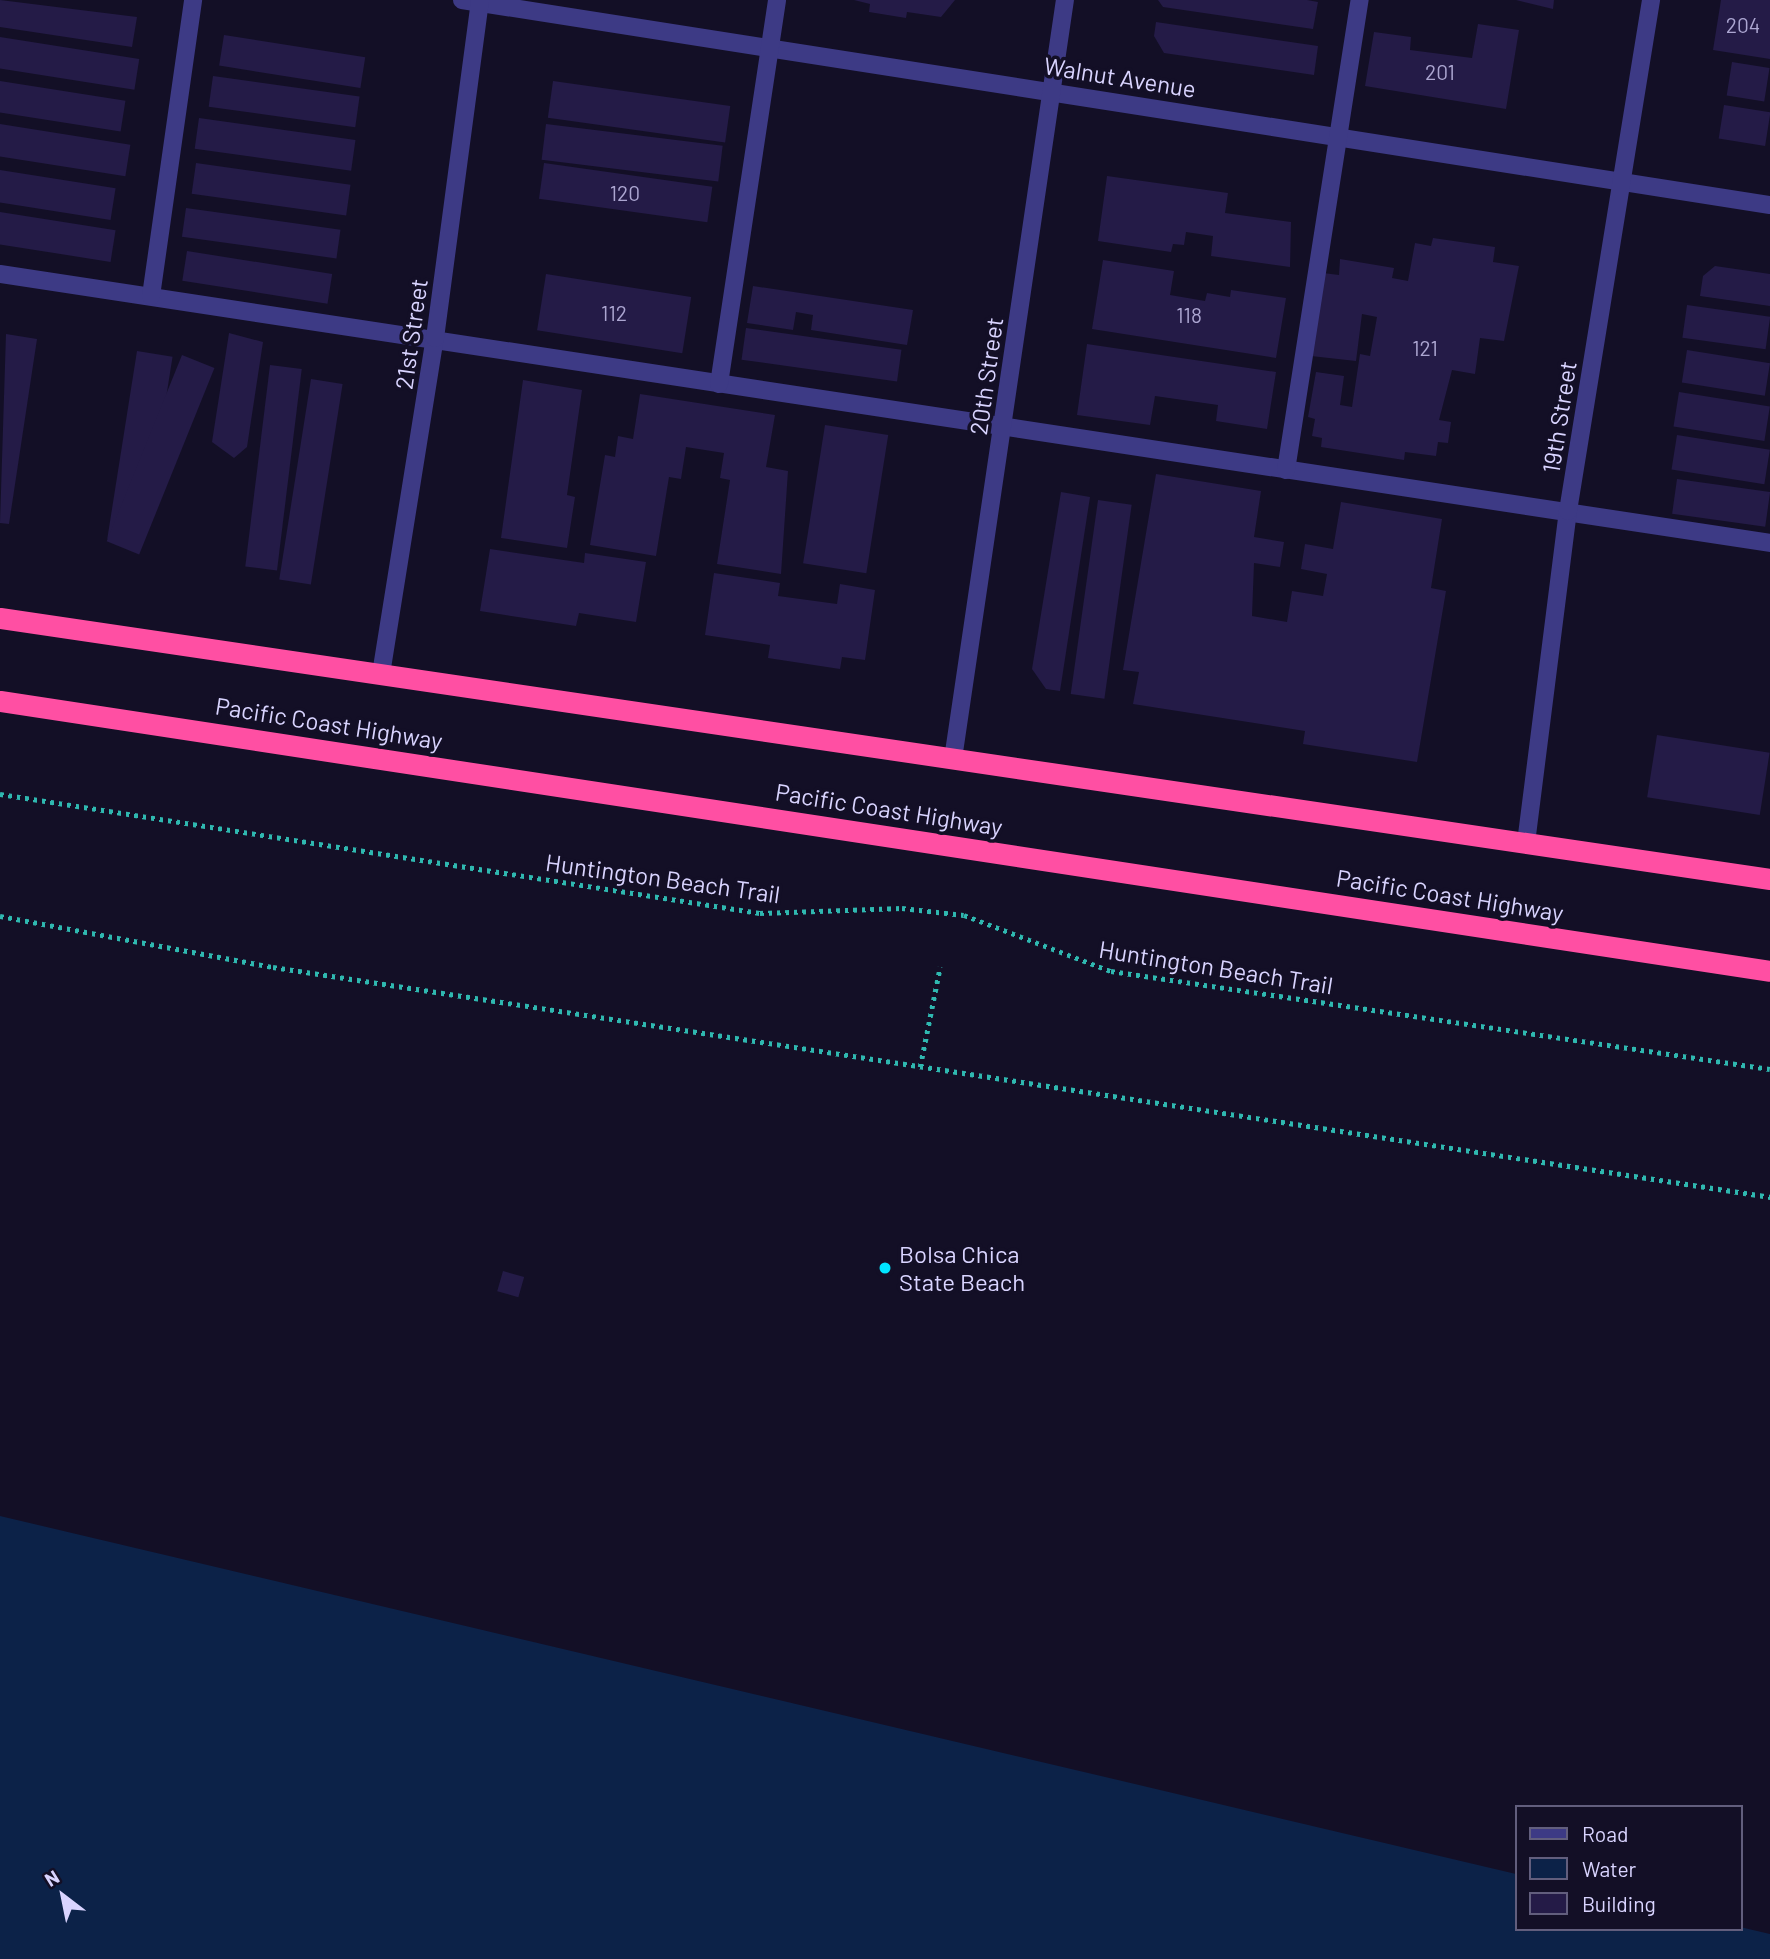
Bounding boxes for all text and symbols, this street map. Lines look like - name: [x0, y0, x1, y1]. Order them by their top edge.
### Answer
- house number: 204: [1726, 12, 1760, 38]
- street label: Walnut Avenue: [1042, 51, 1198, 103]
- house number: 201: [1425, 59, 1455, 85]
- house number: 120: [610, 180, 640, 206]
- street label: 21st Street: [389, 277, 433, 391]
- house number: 112: [601, 300, 627, 326]
- house number: 118: [1176, 302, 1202, 328]
- street label: 20th Street: [963, 315, 1009, 437]
- house number: 121: [1412, 335, 1438, 361]
- street label: 19th Street: [1536, 359, 1582, 475]
- street label: Pacific Coast Highway: [213, 691, 445, 755]
- street label: Pacific Coast Highway: [773, 777, 1005, 841]
- street label: Huntington Beach Trail: [544, 847, 782, 909]
- street label: Pacific Coast Highway: [1334, 863, 1566, 927]
- street label: Huntington Beach Trail: [1097, 934, 1335, 1000]
- place label: Bolsa Chica State Beach: [899, 1240, 1025, 1296]
- marker: Bolsa Chica State Beach: [877, 1260, 893, 1276]
- legend: [1514, 1805, 1742, 1931]
- text: Road: [1582, 1821, 1628, 1846]
- text: Water: [1582, 1856, 1636, 1881]
- north arrow: [28, 1861, 98, 1931]
- text: N: [40, 1865, 63, 1891]
- text: Building: [1582, 1891, 1656, 1916]

